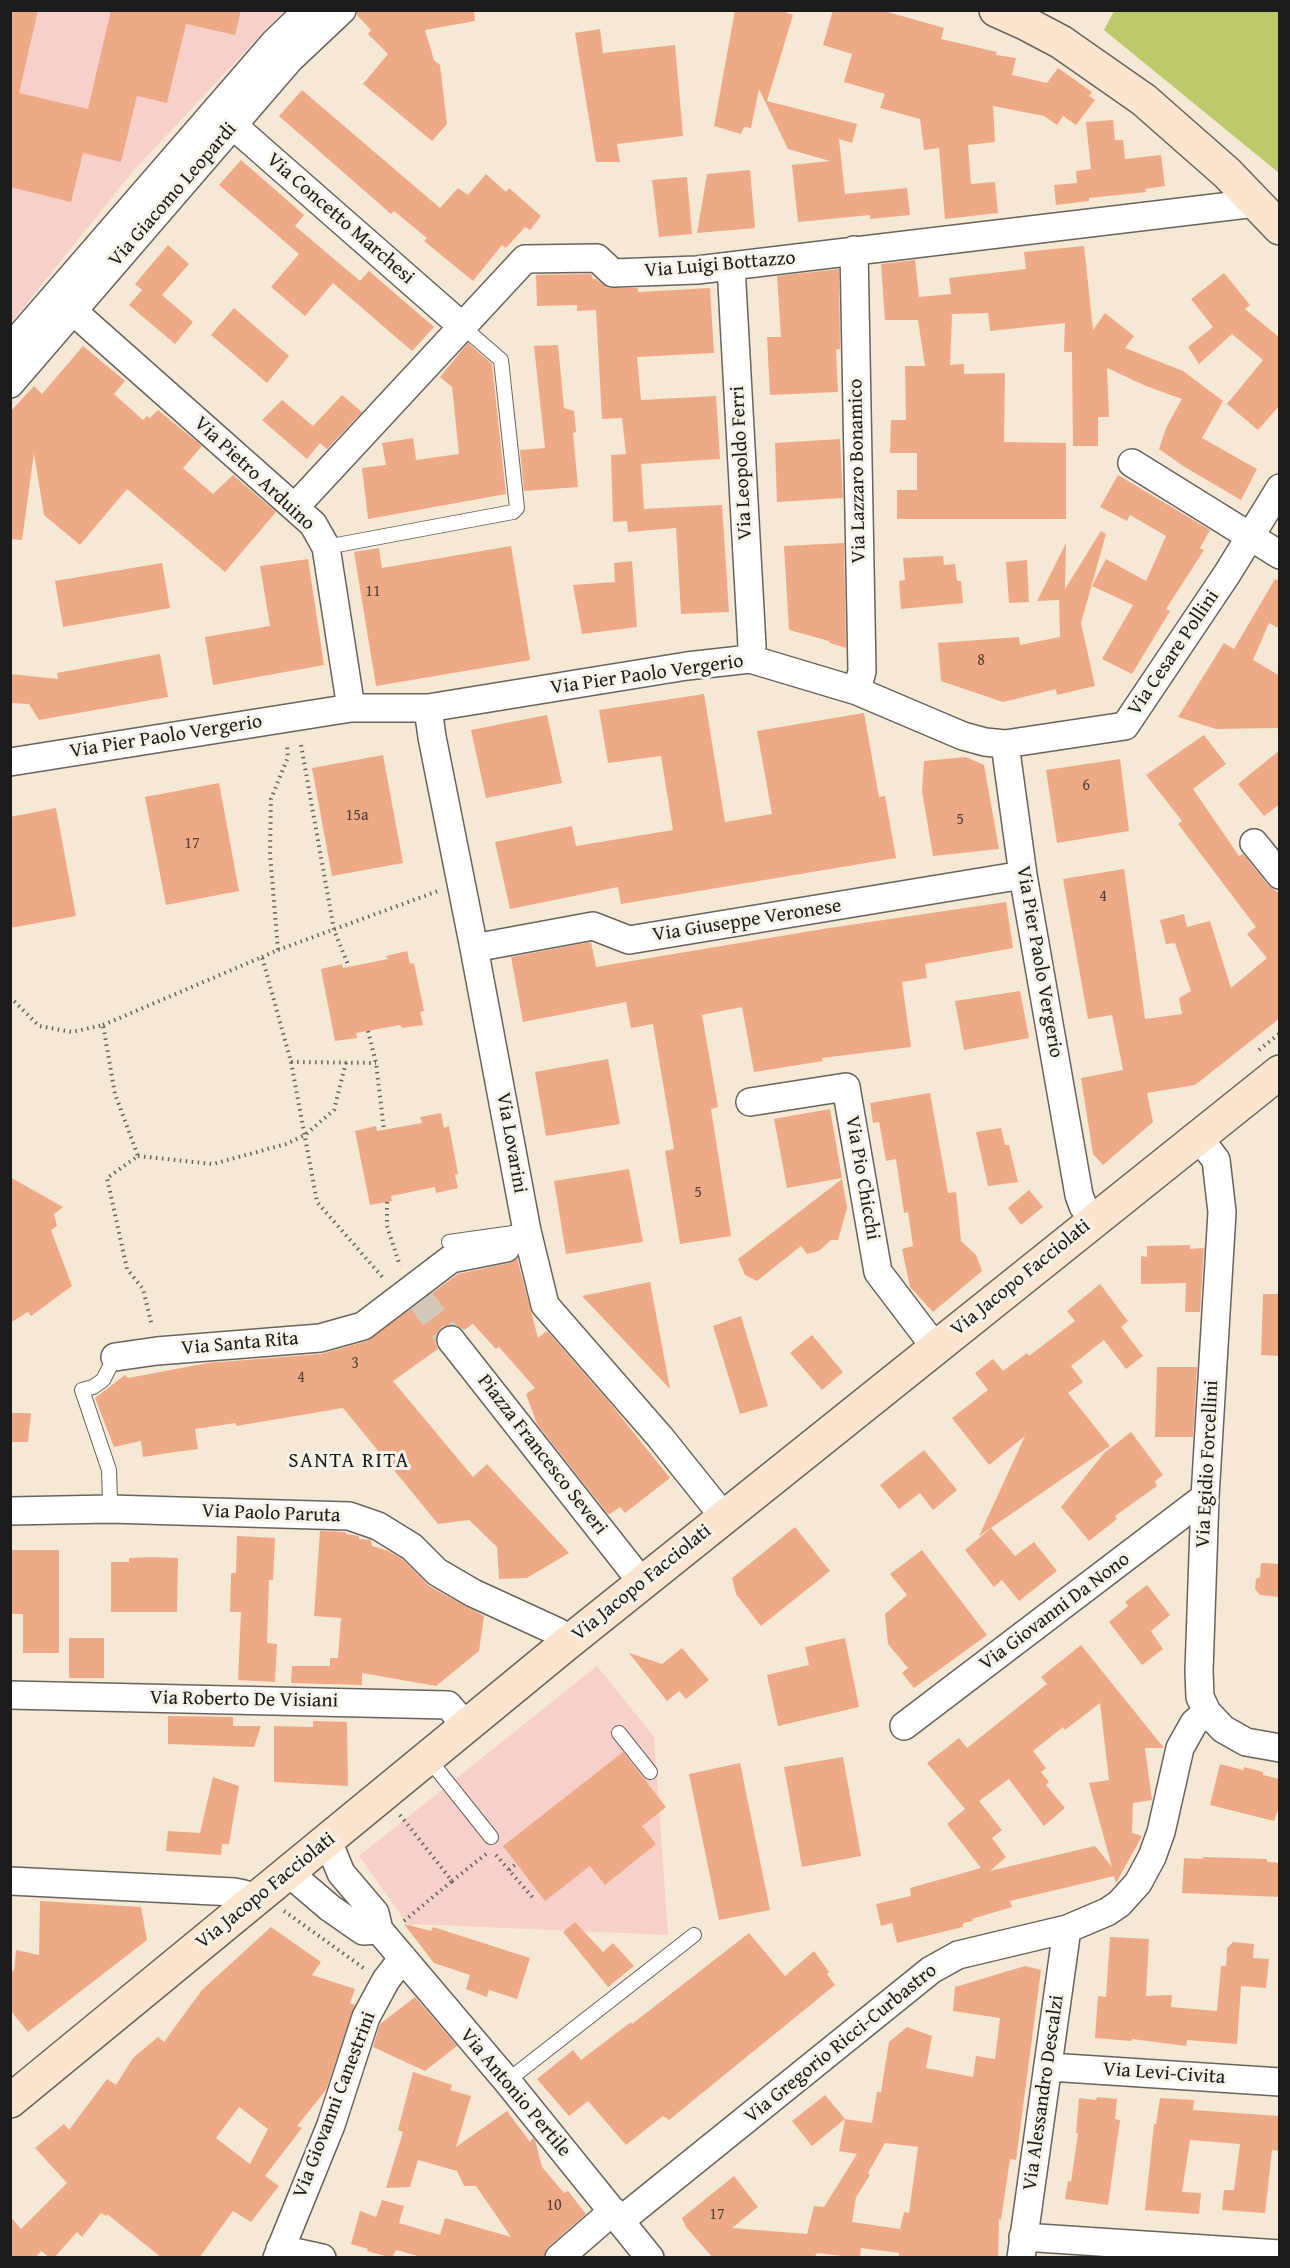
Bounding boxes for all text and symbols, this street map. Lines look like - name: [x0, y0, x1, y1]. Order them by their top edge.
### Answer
- street label: Via Giacomo Leopardi: [104, 118, 242, 272]
- street label: Via Concetto Marchesi: [261, 148, 419, 290]
- street label: Via Luigi Bottazzo: [643, 246, 797, 284]
- street label: Via Lazzaro Bonamico: [844, 379, 872, 563]
- street label: Via Leopoldo Ferri: [726, 385, 758, 541]
- street label: Via Pietro Arduino: [189, 412, 319, 536]
- house number: 11: [365, 582, 381, 602]
- street label: Via Cesare Pollini: [1123, 586, 1225, 720]
- street label: Via Pier Paolo Vergerio: [549, 650, 745, 700]
- house number: 8: [977, 651, 985, 671]
- street label: Via Pier Paolo Vergerio: [68, 710, 264, 764]
- house number: 6: [1082, 776, 1090, 796]
- house number: 15a: [346, 806, 368, 826]
- house number: 5: [956, 810, 964, 830]
- house number: 17: [184, 834, 200, 854]
- street label: Via Pier Paolo Vergerio: [1010, 864, 1068, 1060]
- house number: 4: [1099, 887, 1107, 907]
- street label: Via Giuseppe Veronese: [651, 894, 843, 948]
- street label: Via Lovarini: [490, 1091, 532, 1195]
- street label: Via Pio Chicchi: [839, 1114, 885, 1242]
- house number: 5: [694, 1183, 702, 1203]
- street label: Via Jacopo Facciolati: [946, 1214, 1096, 1342]
- street label: Via Santa Rita: [180, 1327, 300, 1361]
- house number: 3: [351, 1354, 359, 1374]
- house number: 4: [297, 1368, 305, 1388]
- street label: Piazza Francesco Severi: [472, 1370, 612, 1540]
- street label: Via Egidio Forcellini: [1192, 1379, 1224, 1549]
- district label: SANTA RITA: [288, 1449, 410, 1475]
- street label: Via Paolo Paruta: [201, 1500, 341, 1528]
- street label: Via Jacopo Facciolati: [567, 1519, 717, 1647]
- street label: Via Giovanni Da Nono: [975, 1548, 1135, 1676]
- street label: Via Roberto De Visiani: [150, 1686, 338, 1714]
- street label: Via Jacopo Facciolati: [191, 1827, 341, 1955]
- street label: Via Gregorio Ricci-Curbastro: [740, 1959, 942, 2129]
- street label: Via Alessandro Descalzi: [1018, 1994, 1070, 2192]
- street label: Via Giovanni Canestrini: [288, 2008, 382, 2202]
- street label: Via Antonio Pertile: [454, 2024, 576, 2162]
- street label: Via Levi-Civita: [1102, 2058, 1226, 2090]
- house number: 10: [546, 2196, 562, 2216]
- house number: 17: [709, 2205, 725, 2225]

